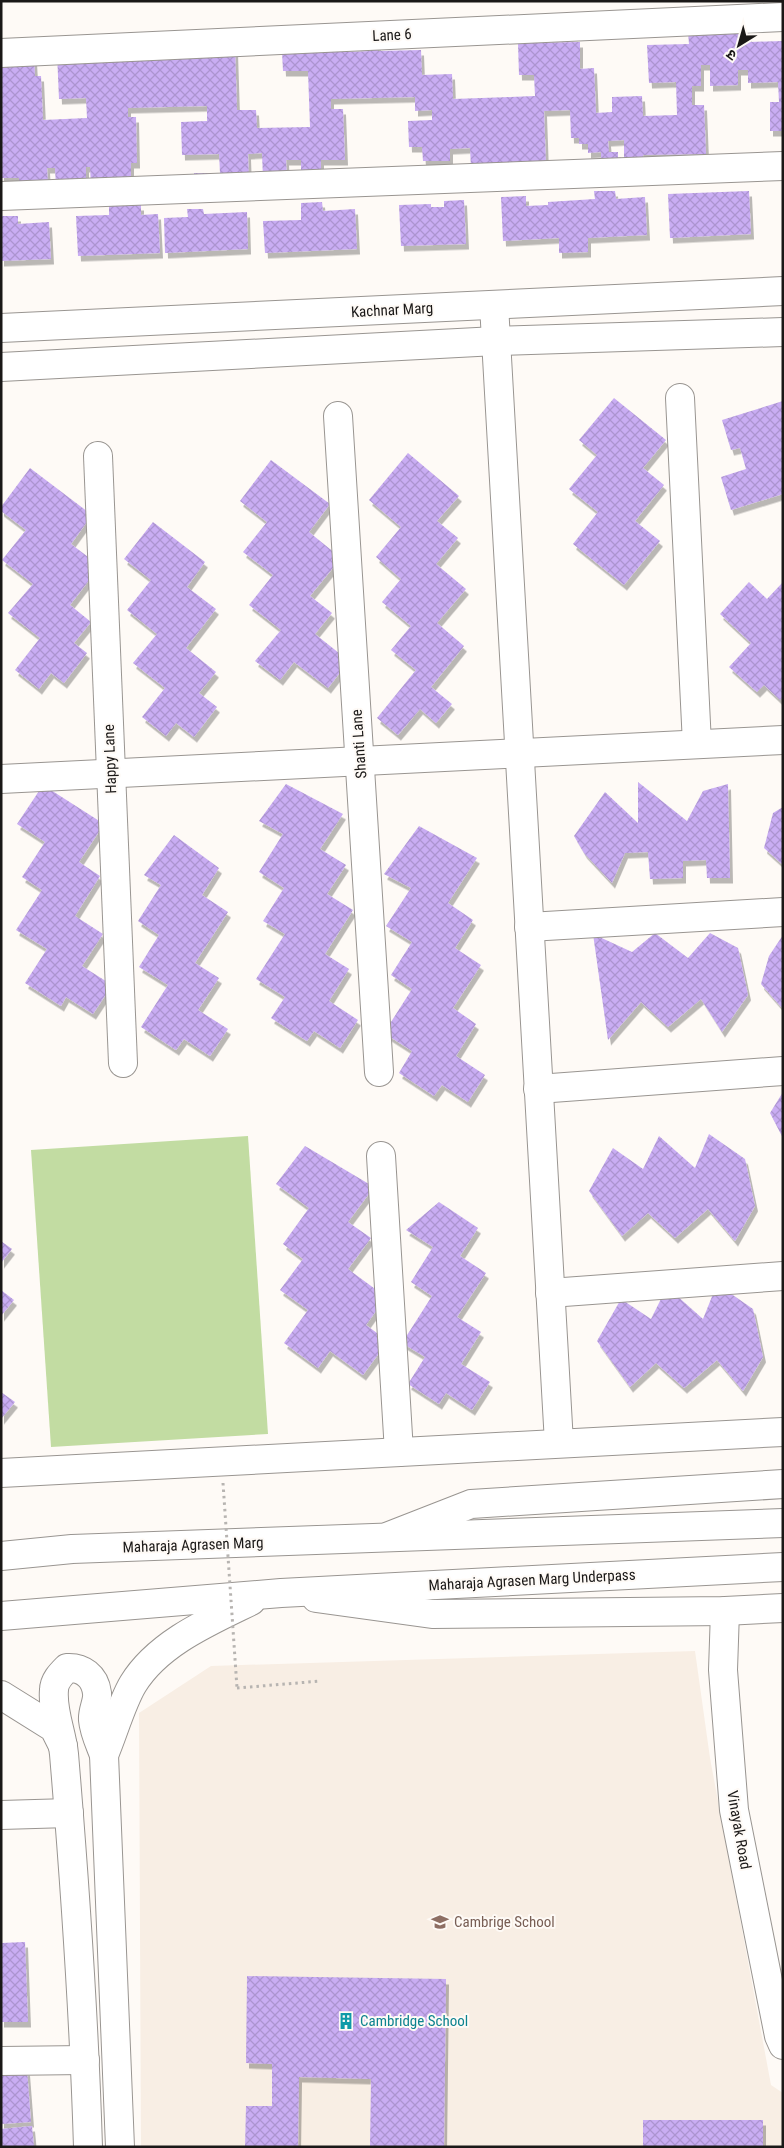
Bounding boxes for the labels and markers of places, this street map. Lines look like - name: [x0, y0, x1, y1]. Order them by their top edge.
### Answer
- school or university icon: Cambrige School: [430, 1912, 450, 1932]
- place label: Cambrige School: [454, 1913, 555, 1931]
- building icon: Cambridge School: [336, 2011, 356, 2031]
- place label: Cambridge School: [360, 2012, 468, 2030]

